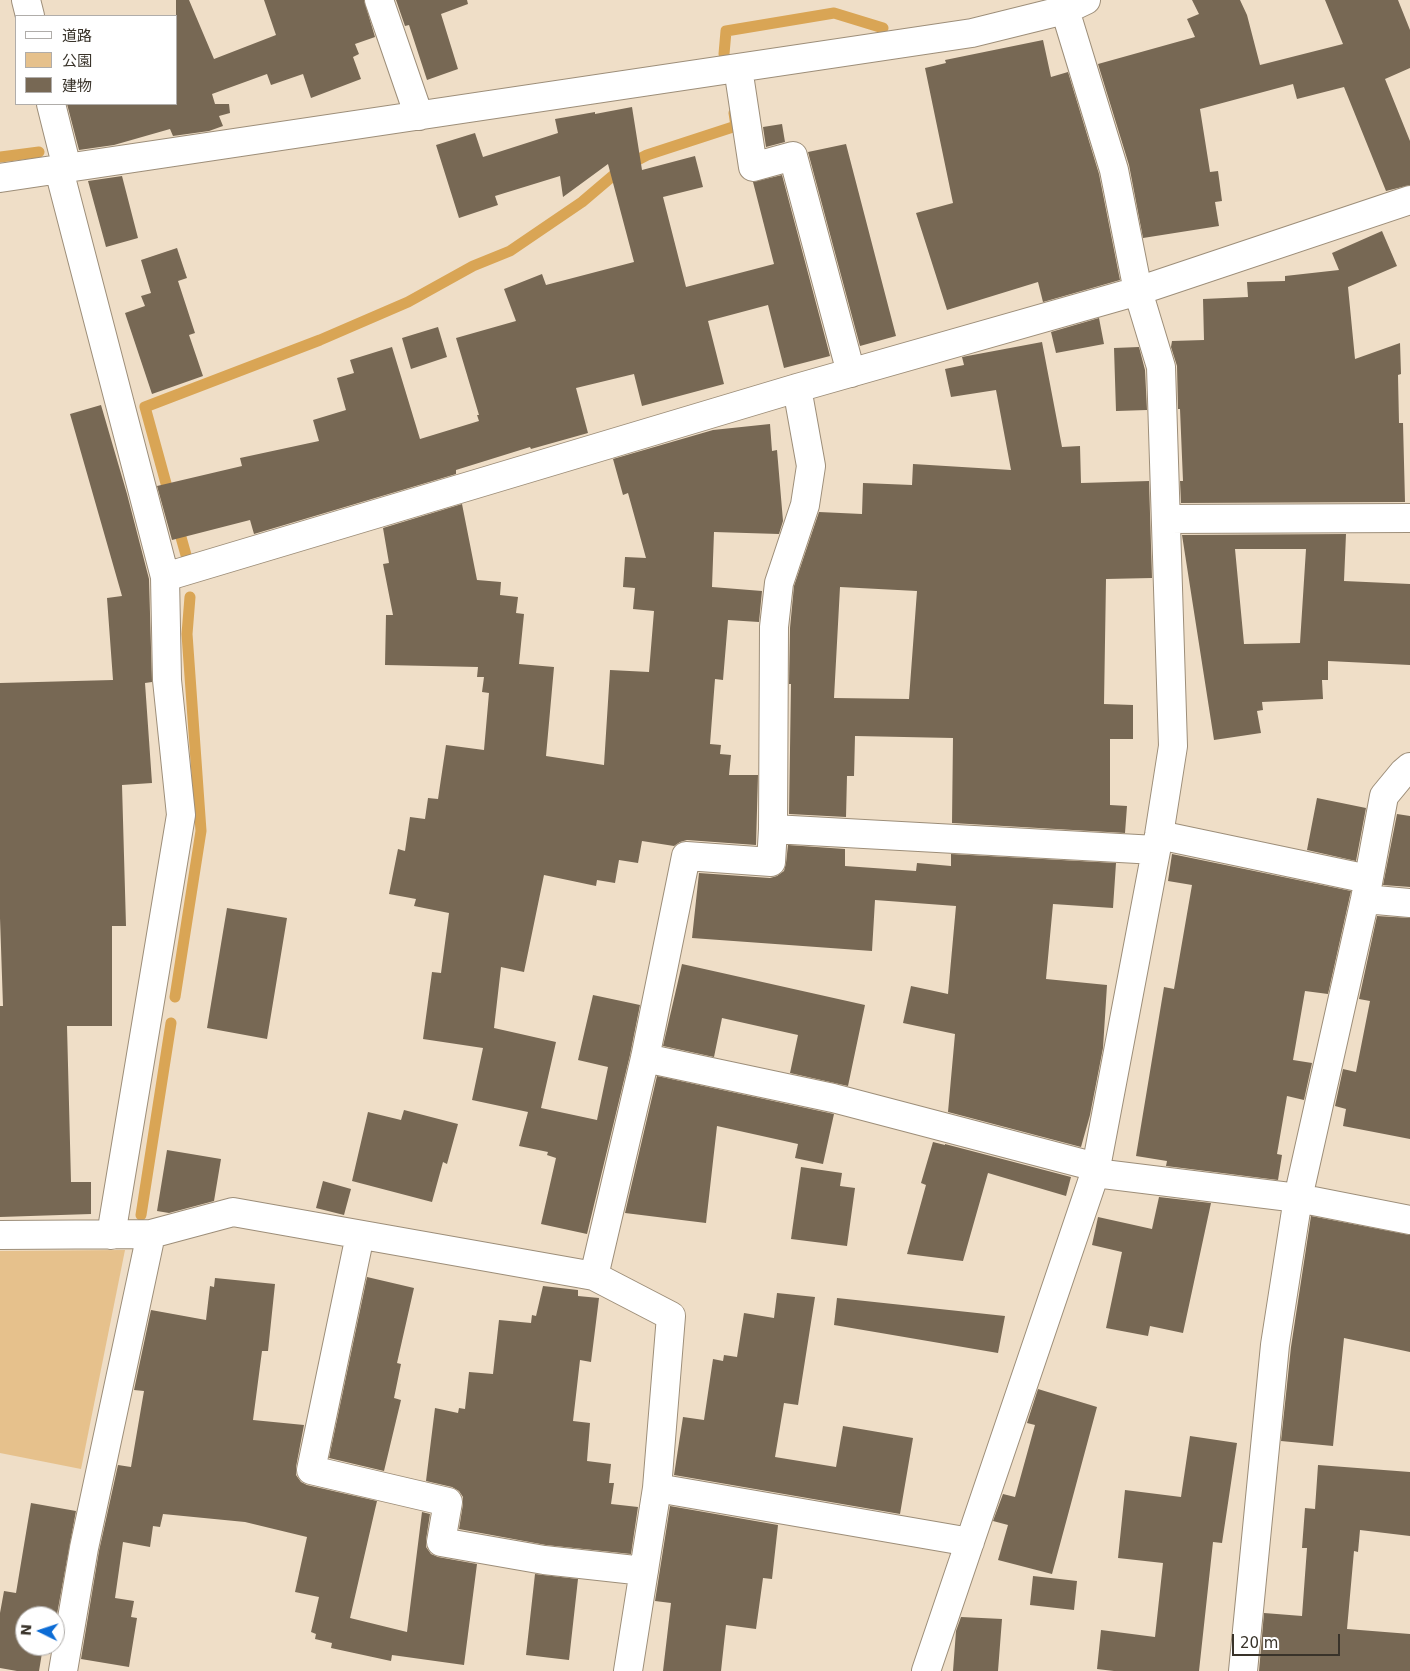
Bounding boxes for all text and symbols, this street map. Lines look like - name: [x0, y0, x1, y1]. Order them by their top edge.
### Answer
- legend: [15, 15, 178, 105]
- text: 道路: [62, 27, 92, 45]
- text: 公園: [62, 52, 92, 70]
- text: 建物: [62, 77, 92, 95]
- north arrow: [15, 1606, 65, 1656]
- text: N: [18, 1624, 34, 1636]
- scale bar: [1235, 1624, 1342, 1656]
- text: 20 m: [1240, 1634, 1278, 1652]

